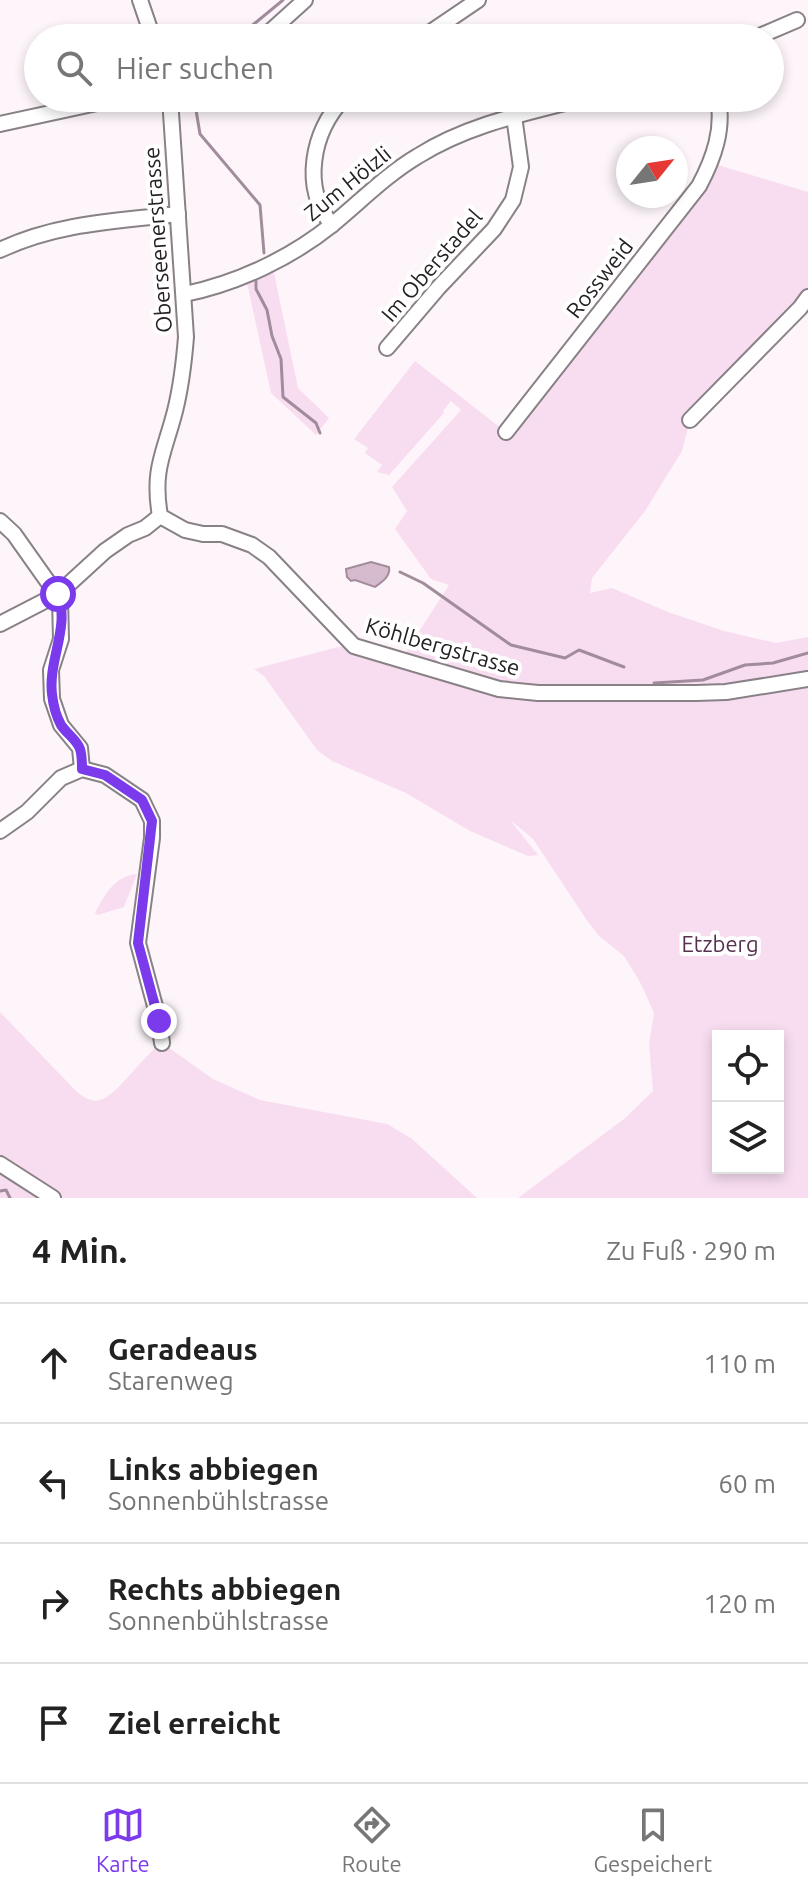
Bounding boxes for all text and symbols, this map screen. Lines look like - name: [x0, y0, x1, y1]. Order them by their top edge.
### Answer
- search box: [24, 24, 784, 112]
- icon: search: [52, 46, 96, 90]
- text: Hier suchen: [116, 51, 274, 85]
- north arrow: [616, 136, 688, 208]
- street label: Zum Hölzli: [299, 141, 395, 225]
- street label: Oberseenerstrasse: [138, 146, 176, 334]
- street label: Im Oberstadel: [376, 204, 487, 326]
- street label: Rossweid: [561, 234, 637, 322]
- route start: [40, 576, 76, 612]
- street label: Köhlbergstrasse: [363, 612, 523, 680]
- park label: Etzberg: [681, 931, 759, 956]
- route end: [141, 1003, 177, 1039]
- map controls: [712, 1030, 784, 1174]
- button: locate: [712, 1030, 784, 1102]
- button: layers: [712, 1102, 784, 1174]
- text: 4 Min.: [32, 1231, 127, 1269]
- text: Zu Fuß · 290 m: [606, 1236, 776, 1265]
- text: Geradeaus: [108, 1332, 258, 1366]
- icon: ahead: [32, 1341, 76, 1385]
- text: 110 m: [704, 1349, 776, 1378]
- text: Starenweg: [108, 1366, 234, 1395]
- text: Links abbiegen: [108, 1452, 319, 1486]
- icon: left: [32, 1461, 76, 1505]
- text: 60 m: [718, 1469, 776, 1498]
- text: Sonnenbühlstrasse: [108, 1486, 329, 1515]
- text: Rechts abbiegen: [108, 1572, 341, 1606]
- icon: right: [32, 1581, 76, 1625]
- text: 120 m: [704, 1589, 776, 1618]
- text: Sonnenbühlstrasse: [108, 1606, 329, 1635]
- icon: arrive: [32, 1701, 76, 1745]
- text: Ziel erreicht: [108, 1706, 281, 1740]
- tab: Karte: [96, 1803, 150, 1876]
- tab: Route: [342, 1803, 402, 1876]
- tab: Gespeichert: [593, 1803, 712, 1876]

